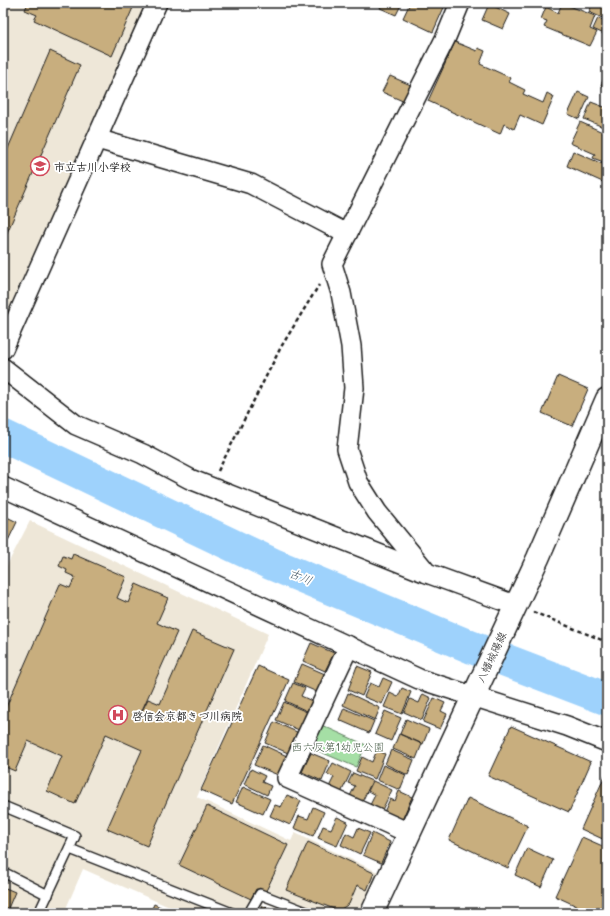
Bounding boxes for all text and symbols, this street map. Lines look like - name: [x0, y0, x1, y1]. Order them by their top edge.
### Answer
- school or university icon: 市立古川小学校: [29, 155, 51, 177]
- place label: 市立古川小学校: [54, 159, 131, 174]
- water label: 古川: [287, 564, 315, 588]
- street label: 八幡城陽線: [473, 629, 509, 685]
- hospital icon: 啓信会京都きづ川病院: [107, 704, 129, 726]
- place label: 啓信会京都きづ川病院: [132, 708, 242, 723]
- park label: 西六反第1幼児公園: [292, 739, 384, 754]

